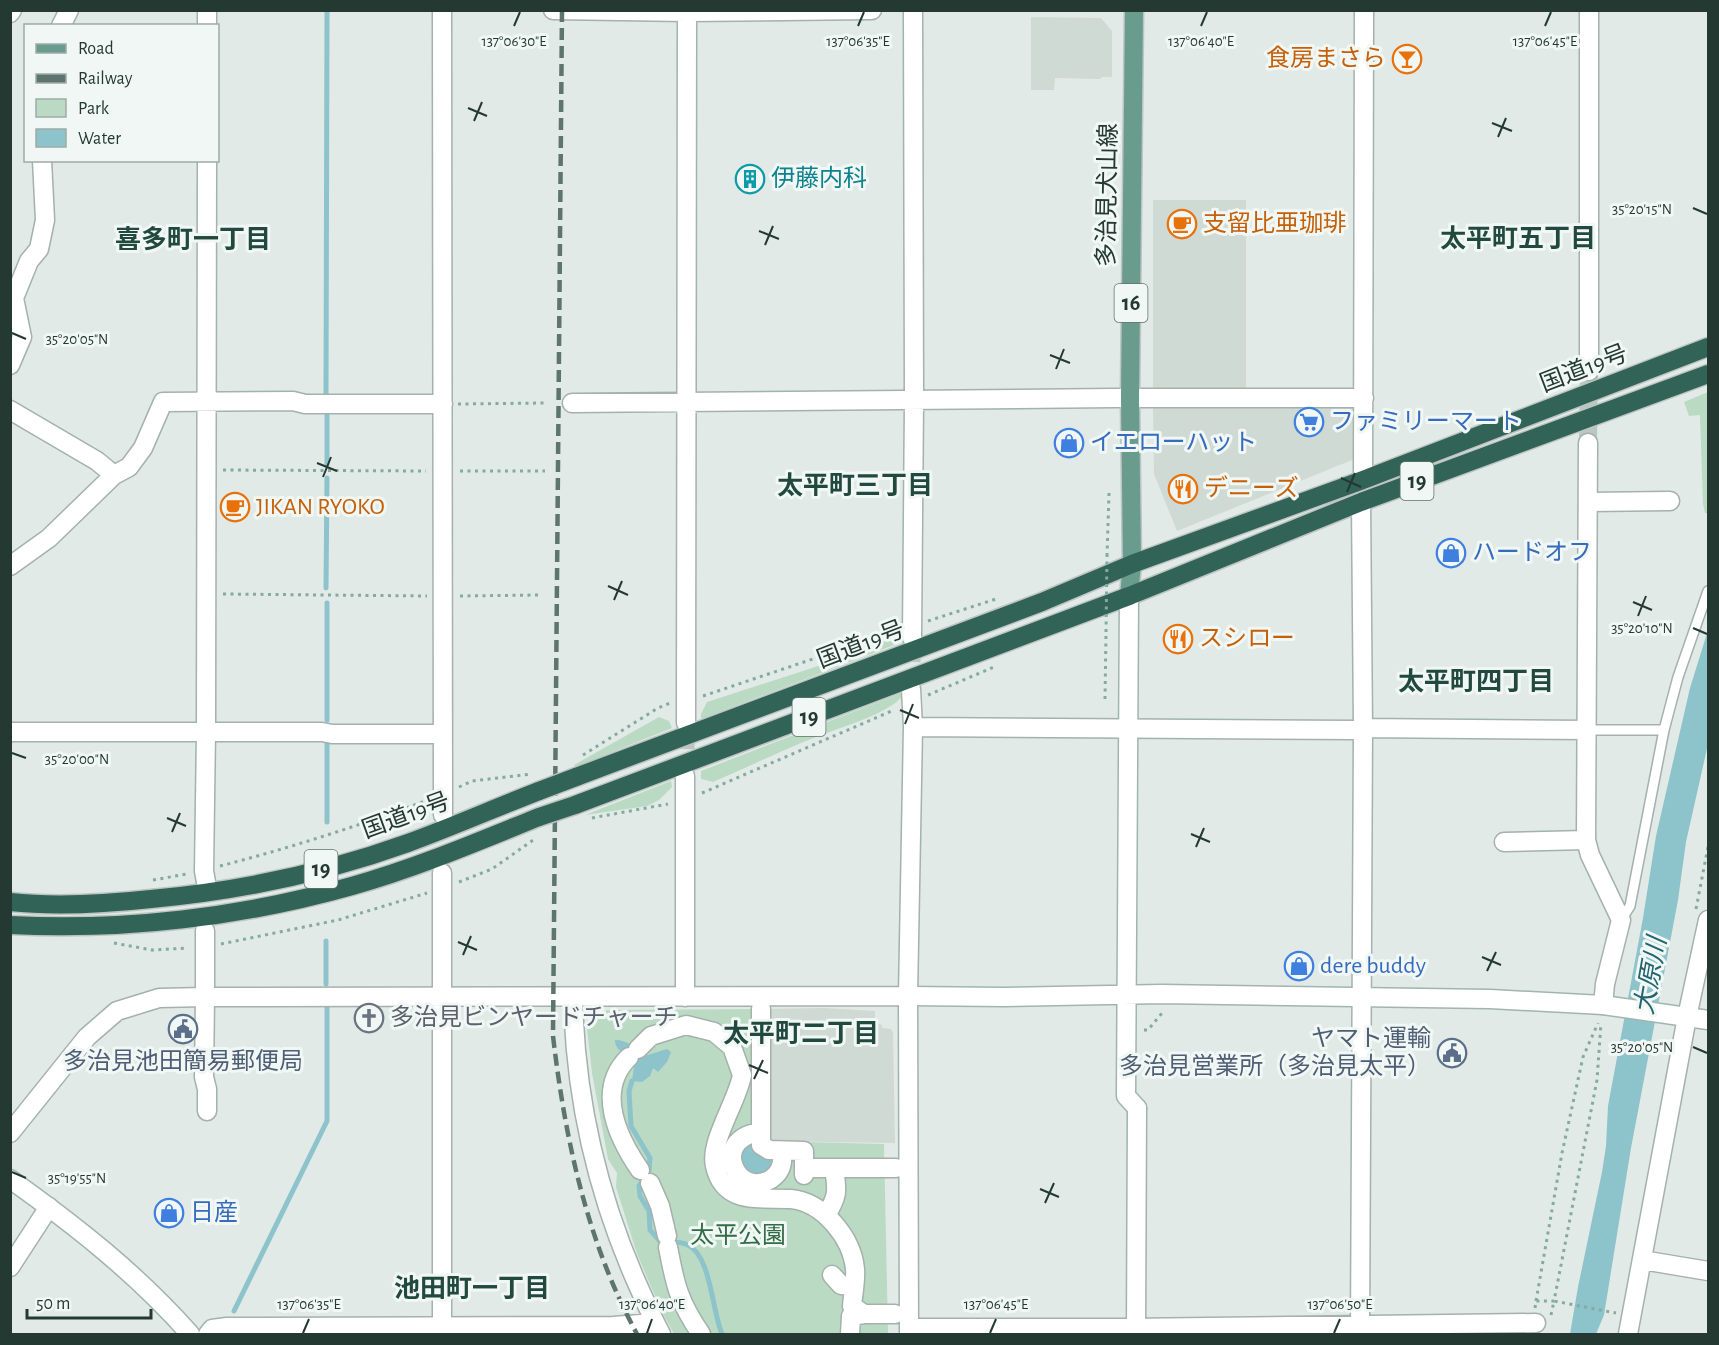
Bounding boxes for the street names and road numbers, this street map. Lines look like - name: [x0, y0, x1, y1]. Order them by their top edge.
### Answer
- street label: 多治見犬山線: [1093, 123, 1121, 267]
- road number: 16: [1114, 284, 1148, 322]
- street label: 国道19号: [1536, 340, 1631, 397]
- road number: 19: [1400, 462, 1434, 500]
- street label: 国道19号: [813, 616, 908, 673]
- road number: 19: [792, 698, 826, 736]
- street label: 国道19号: [358, 787, 453, 843]
- road number: 19: [304, 850, 338, 888]

